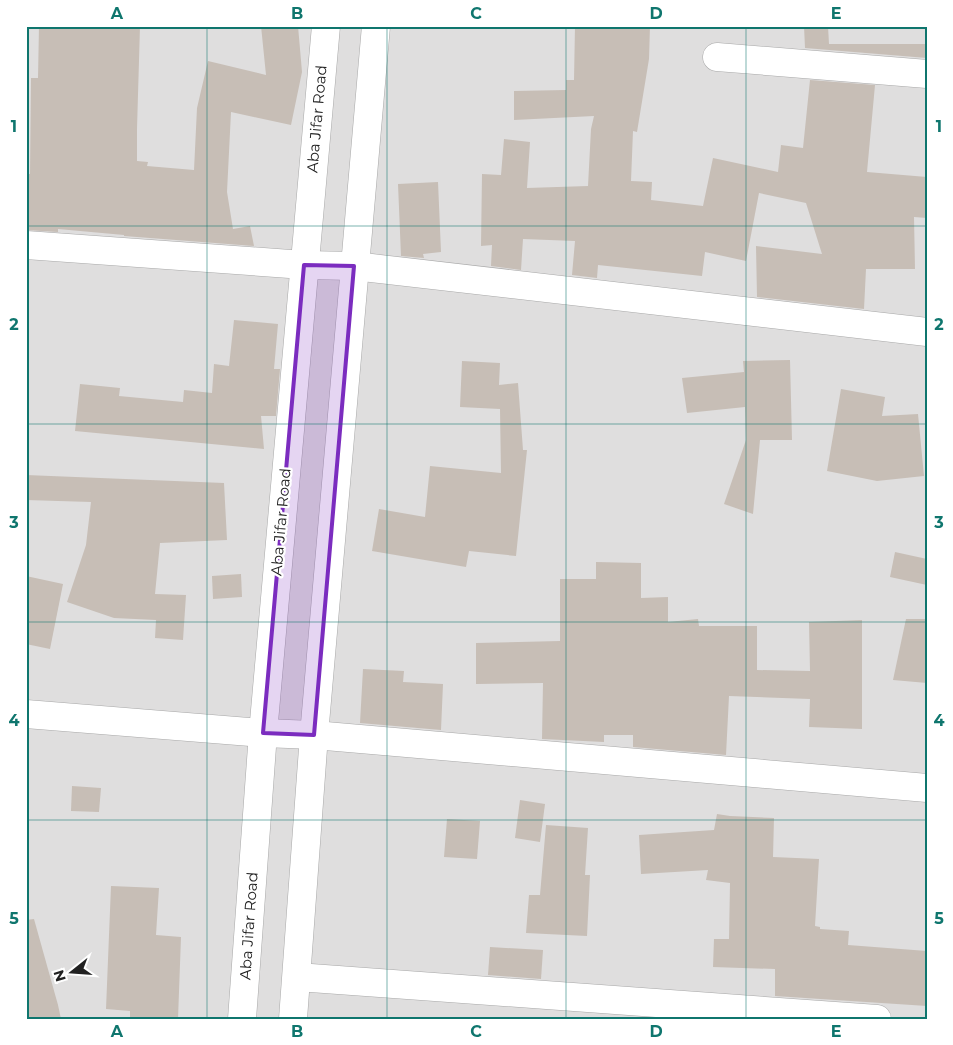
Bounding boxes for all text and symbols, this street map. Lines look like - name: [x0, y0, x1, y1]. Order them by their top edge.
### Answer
- text: A: [110, 4, 124, 23]
- text: B: [291, 4, 303, 23]
- text: C: [470, 4, 482, 23]
- text: D: [649, 4, 663, 23]
- text: E: [831, 4, 841, 23]
- street label: Aba Jifar Road: [302, 64, 331, 174]
- text: 1: [11, 117, 17, 136]
- text: 1: [936, 117, 942, 136]
- text: 2: [9, 315, 19, 334]
- text: 2: [934, 315, 944, 334]
- street label: Aba Jifar Road: [266, 467, 295, 577]
- text: 3: [8, 513, 19, 532]
- text: 3: [933, 513, 944, 532]
- text: 4: [8, 711, 20, 730]
- text: 4: [933, 711, 945, 730]
- street label: Aba Jifar Road: [235, 871, 262, 981]
- text: 5: [9, 909, 19, 928]
- text: 5: [934, 909, 944, 928]
- north arrow: [48, 948, 98, 998]
- text: N: [49, 968, 70, 984]
- text: A: [110, 1022, 124, 1041]
- text: B: [291, 1022, 303, 1041]
- text: C: [470, 1022, 482, 1041]
- text: D: [649, 1022, 663, 1041]
- text: E: [831, 1022, 841, 1041]

